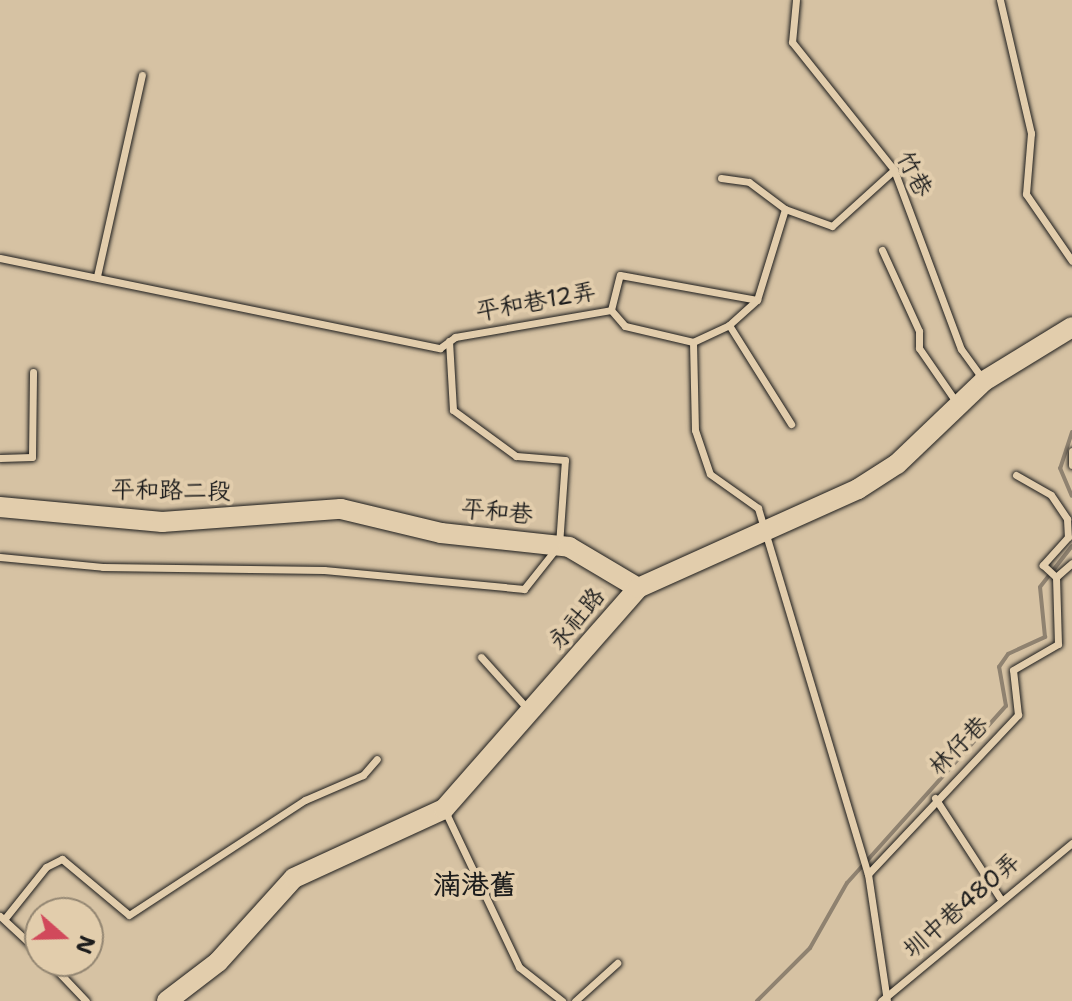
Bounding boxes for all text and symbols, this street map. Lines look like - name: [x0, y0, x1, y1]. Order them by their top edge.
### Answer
- street label: 竹巷: [890, 146, 938, 202]
- street label: 平和巷12弄: [474, 277, 598, 327]
- street label: 平和路二段: [111, 476, 231, 506]
- street label: 平和巷: [460, 495, 534, 529]
- street label: 永社路: [543, 582, 611, 656]
- street label: 林仔巷: [923, 710, 995, 782]
- street label: 圳中巷480弄: [898, 847, 1026, 965]
- district label: 湳港舊: [433, 867, 517, 901]
- north arrow: [24, 897, 104, 977]
- text: N: [69, 932, 102, 958]

